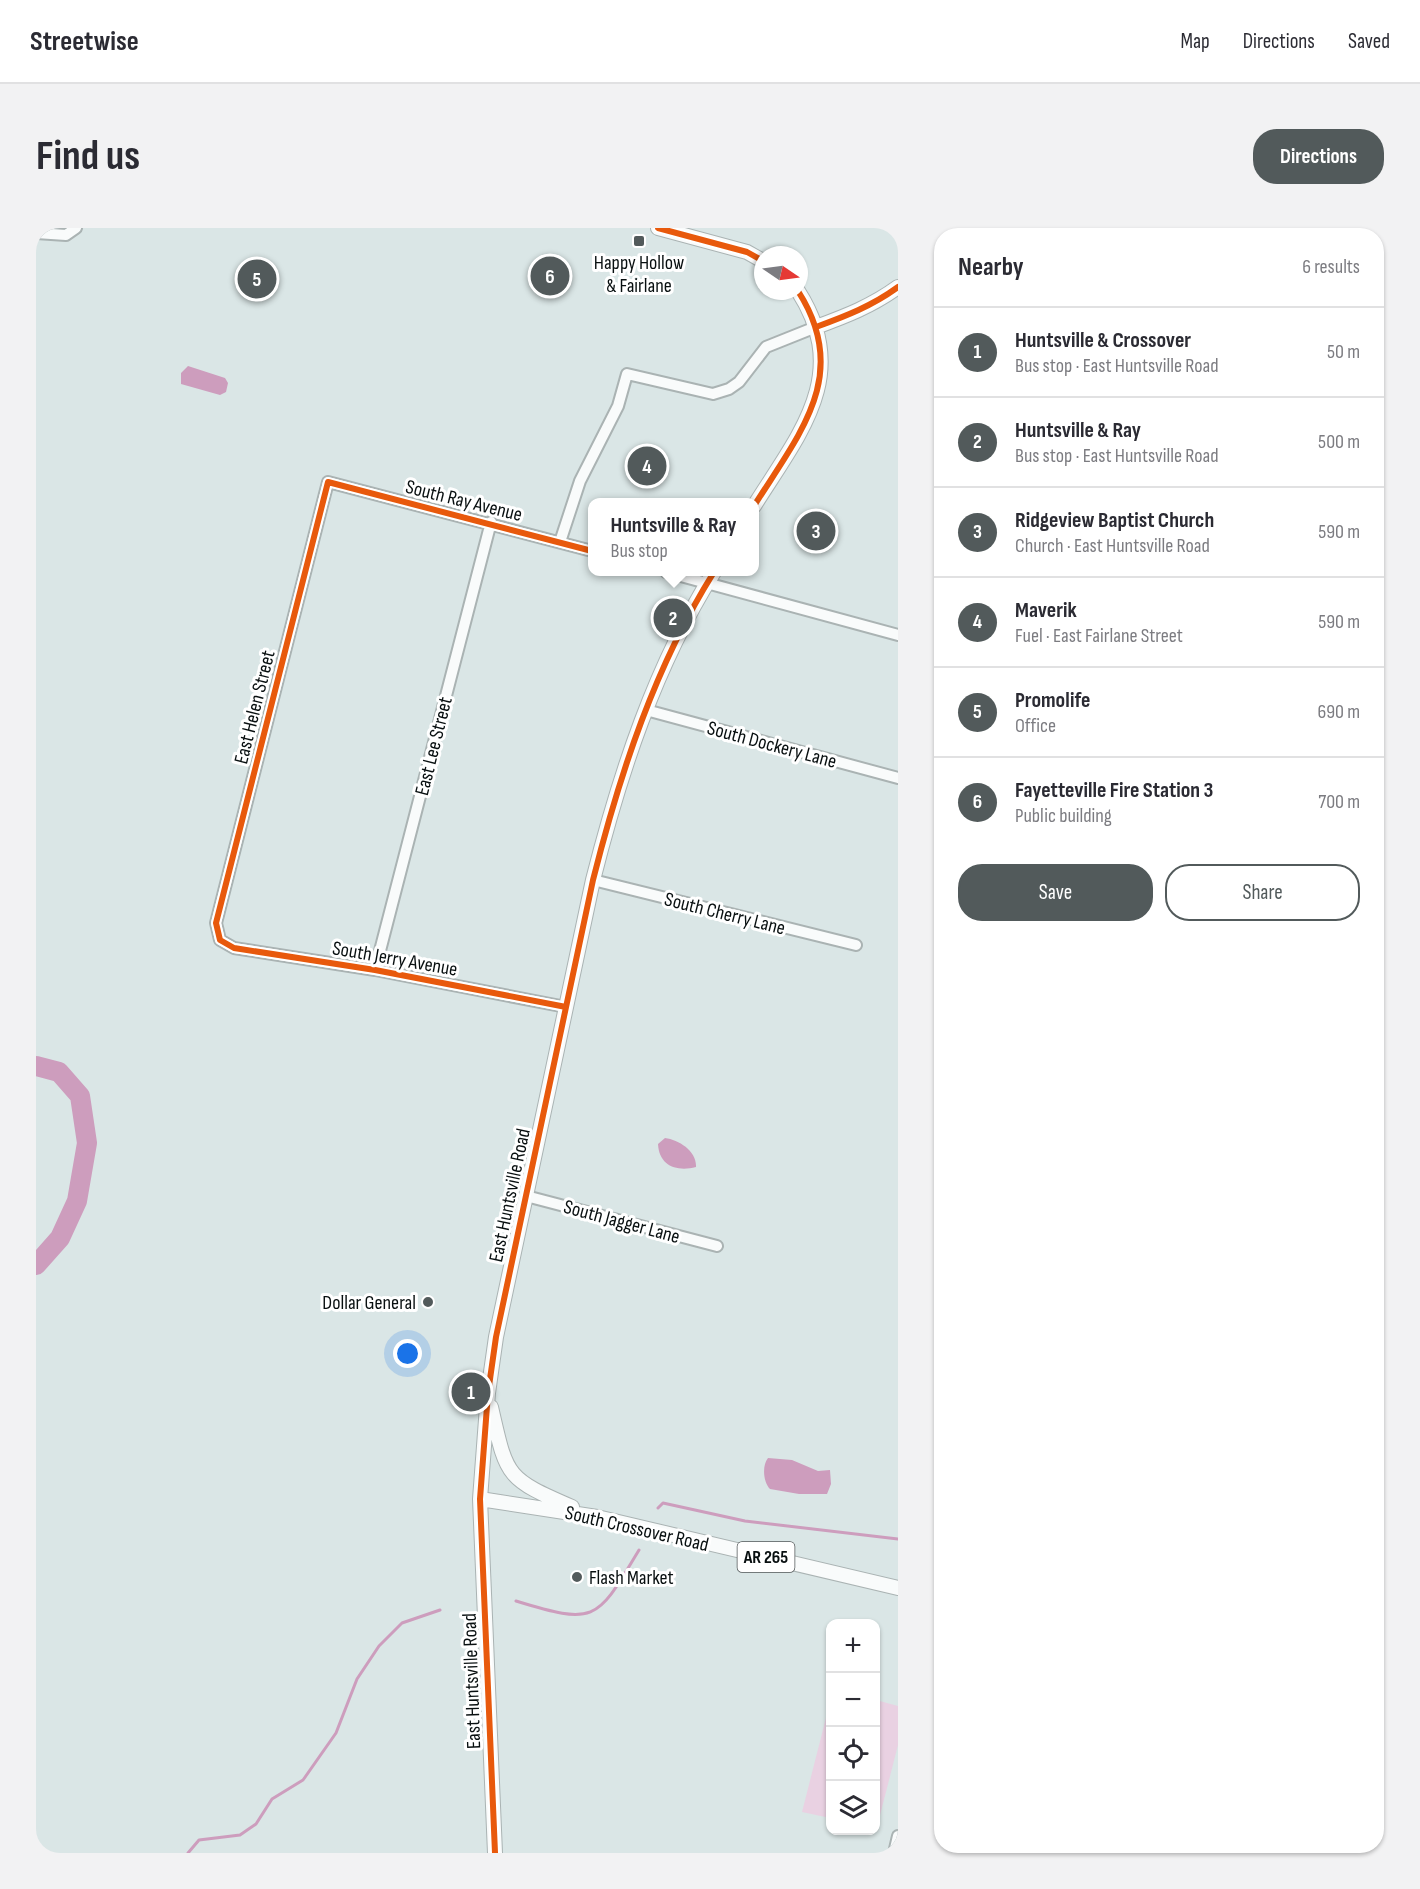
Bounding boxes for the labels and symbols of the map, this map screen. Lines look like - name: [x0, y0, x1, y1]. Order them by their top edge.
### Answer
- marker: Happy Hollow & Fairlane: [632, 234, 646, 248]
- north arrow: [754, 246, 808, 300]
- place label: Happy Hollow & Fairlane: [594, 251, 684, 298]
- pin: 6: [530, 254, 570, 298]
- pin: 5: [238, 256, 276, 302]
- pin: 4: [628, 444, 666, 488]
- street label: South Ray Avenue: [403, 475, 525, 527]
- pin: 3: [796, 508, 836, 554]
- pin: 2: [654, 596, 692, 640]
- street label: East Helen Street: [229, 648, 281, 766]
- street label: East Lee Street: [410, 694, 458, 798]
- street label: South Dockery Lane: [704, 716, 839, 774]
- street label: South Cherry Lane: [662, 887, 788, 941]
- street label: South Jerry Avenue: [330, 936, 459, 982]
- street label: East Huntsville Road: [484, 1126, 536, 1264]
- street label: South Jagger Lane: [561, 1195, 683, 1249]
- place label: Dollar General: [322, 1291, 416, 1315]
- marker: Dollar General: [421, 1295, 435, 1309]
- your location: [393, 1339, 422, 1368]
- pin: 1: [452, 1370, 490, 1414]
- street label: South Crossover Road: [563, 1501, 711, 1557]
- road number: AR 265: [738, 1542, 794, 1572]
- place label: Flash Market: [589, 1566, 674, 1590]
- marker: Flash Market: [570, 1570, 584, 1584]
- street label: East Huntsville Road: [458, 1613, 486, 1749]

